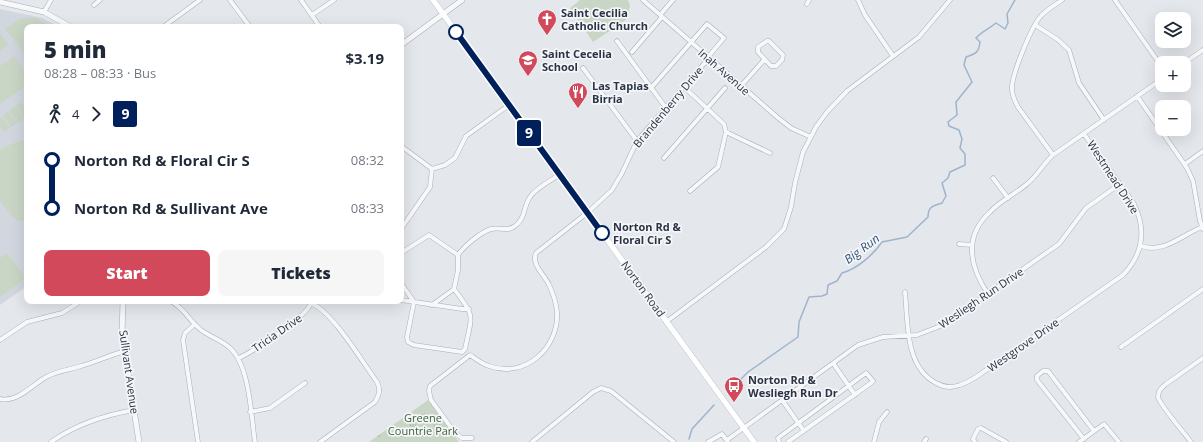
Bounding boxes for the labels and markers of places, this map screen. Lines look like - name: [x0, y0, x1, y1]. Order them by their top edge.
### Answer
- place label: Saint Cecilia Catholic Church: [561, 5, 648, 33]
- church icon: Saint Cecilia Catholic Church: [536, 8, 558, 36]
- unlabelled marker: [448, 24, 464, 40]
- place label: Saint Cecelia School: [542, 46, 612, 74]
- school or university icon: Saint Cecelia School: [517, 49, 539, 77]
- place label: Las Tapias Birria: [592, 78, 649, 106]
- restaurant icon: Las Tapias Birria: [567, 81, 589, 109]
- place label: Norton Rd & Floral Cir S: [613, 219, 682, 247]
- marker: Norton Rd & Floral Cir S: [594, 225, 610, 241]
- place label: Norton Rd & Wesliegh Run Dr: [748, 372, 838, 400]
- bus stop icon: Norton Rd & Wesliegh Run Dr: [723, 375, 745, 403]

